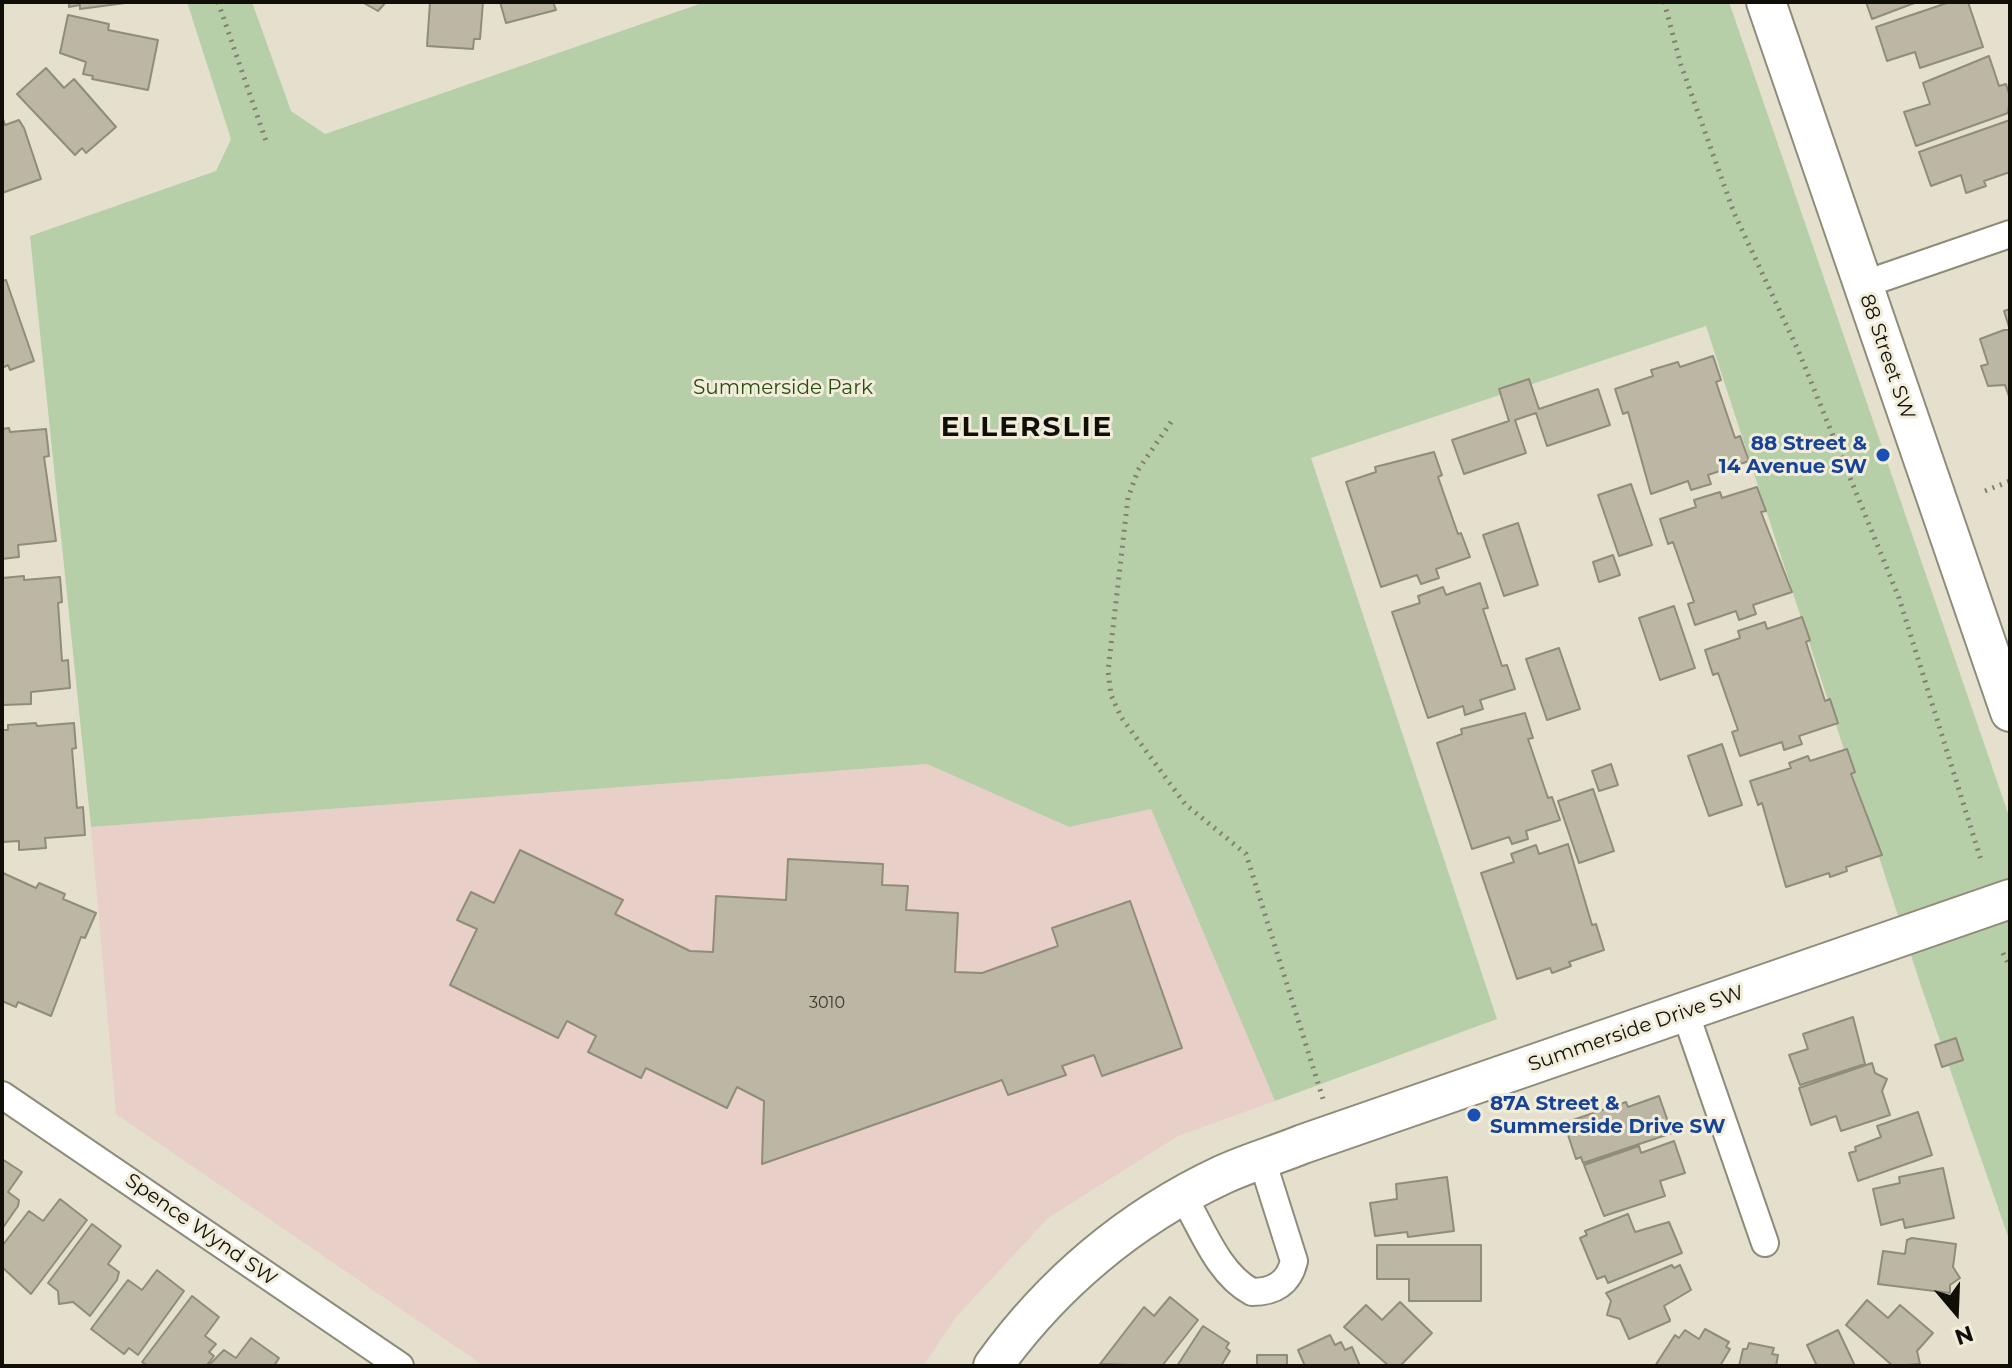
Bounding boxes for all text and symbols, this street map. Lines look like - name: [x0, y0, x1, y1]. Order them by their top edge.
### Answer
- street label: 88 Street SW: [1854, 291, 1920, 423]
- park label: Summerside Park: [693, 376, 873, 400]
- district label: ELLERSLIE: [941, 411, 1113, 445]
- place label: 88 Street & 14 Avenue SW: [1719, 432, 1867, 479]
- marker: 88 Street & 14 Avenue SW: [1874, 446, 1892, 464]
- street label: Summerside Drive SW: [1525, 981, 1747, 1077]
- house number: 3010: [809, 993, 845, 1013]
- place label: 87A Street & Summerside Drive SW: [1490, 1092, 1726, 1139]
- marker: 87A Street & Summerside Drive SW: [1465, 1106, 1483, 1124]
- street label: Spence Wynd SW: [120, 1169, 282, 1291]
- north arrow: [1916, 1272, 1996, 1352]
- text: N: [1951, 1320, 1977, 1351]

